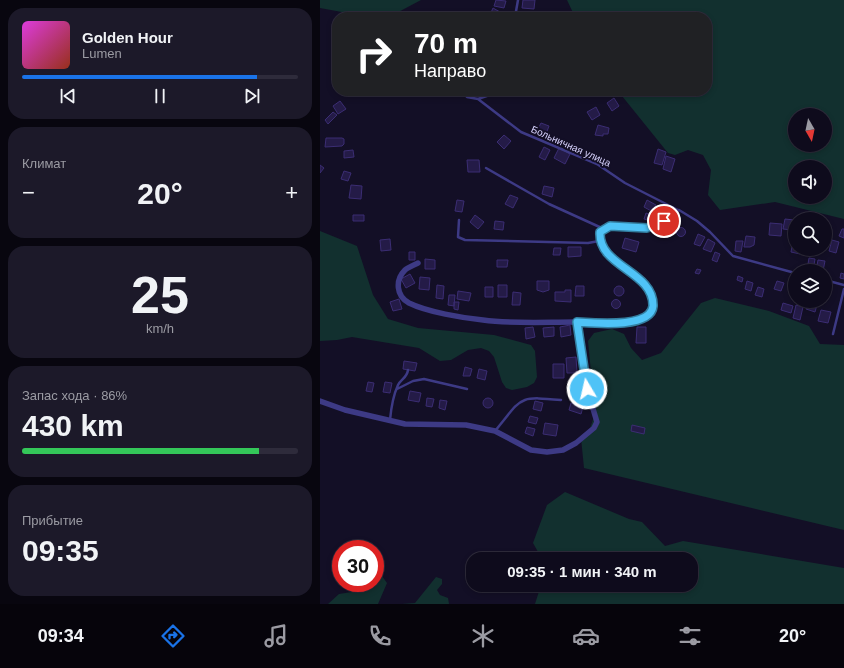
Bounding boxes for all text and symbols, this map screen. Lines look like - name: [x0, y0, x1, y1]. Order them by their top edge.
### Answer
- icon: right: [348, 28, 400, 80]
- text: 70 m: [414, 28, 478, 59]
- text: Golden Hour: [82, 29, 173, 46]
- text: Lumen: [82, 46, 122, 61]
- text: Направо: [414, 61, 486, 81]
- icon: previous: [57, 85, 79, 107]
- icon: pause: [149, 85, 171, 107]
- icon: next: [241, 85, 263, 107]
- north arrow: [788, 108, 832, 152]
- map controls: [788, 108, 832, 308]
- street label: Больничная улица: [529, 123, 613, 169]
- text: Климат: [22, 156, 66, 171]
- button: sound: [788, 160, 832, 204]
- text: 20°: [137, 177, 183, 210]
- text: −: [22, 180, 35, 205]
- text: +: [285, 180, 298, 205]
- pin: [647, 204, 681, 238]
- icon: arrive: [653, 210, 675, 232]
- button: search: [788, 212, 832, 256]
- button: layers: [788, 264, 832, 308]
- text: 25: [131, 266, 189, 324]
- text: km/h: [146, 321, 174, 336]
- position arrow: [566, 368, 608, 410]
- text: Запас хода · 86%: [22, 388, 127, 403]
- text: 430 km: [22, 409, 124, 442]
- text: Прибытие: [22, 513, 83, 528]
- text: 09:35: [22, 534, 99, 567]
- speed limit sign: 30: [332, 540, 384, 592]
- text: 09:35 · 1 мин · 340 m: [507, 563, 657, 580]
- icon: directions: [159, 622, 187, 650]
- icon: music: [262, 622, 290, 650]
- icon: phone: [366, 622, 394, 650]
- icon: climate: [469, 622, 497, 650]
- icon: car: [572, 622, 600, 650]
- icon: filters: [676, 622, 704, 650]
- text: 09:34: [38, 626, 84, 646]
- text: 20°: [779, 626, 806, 646]

